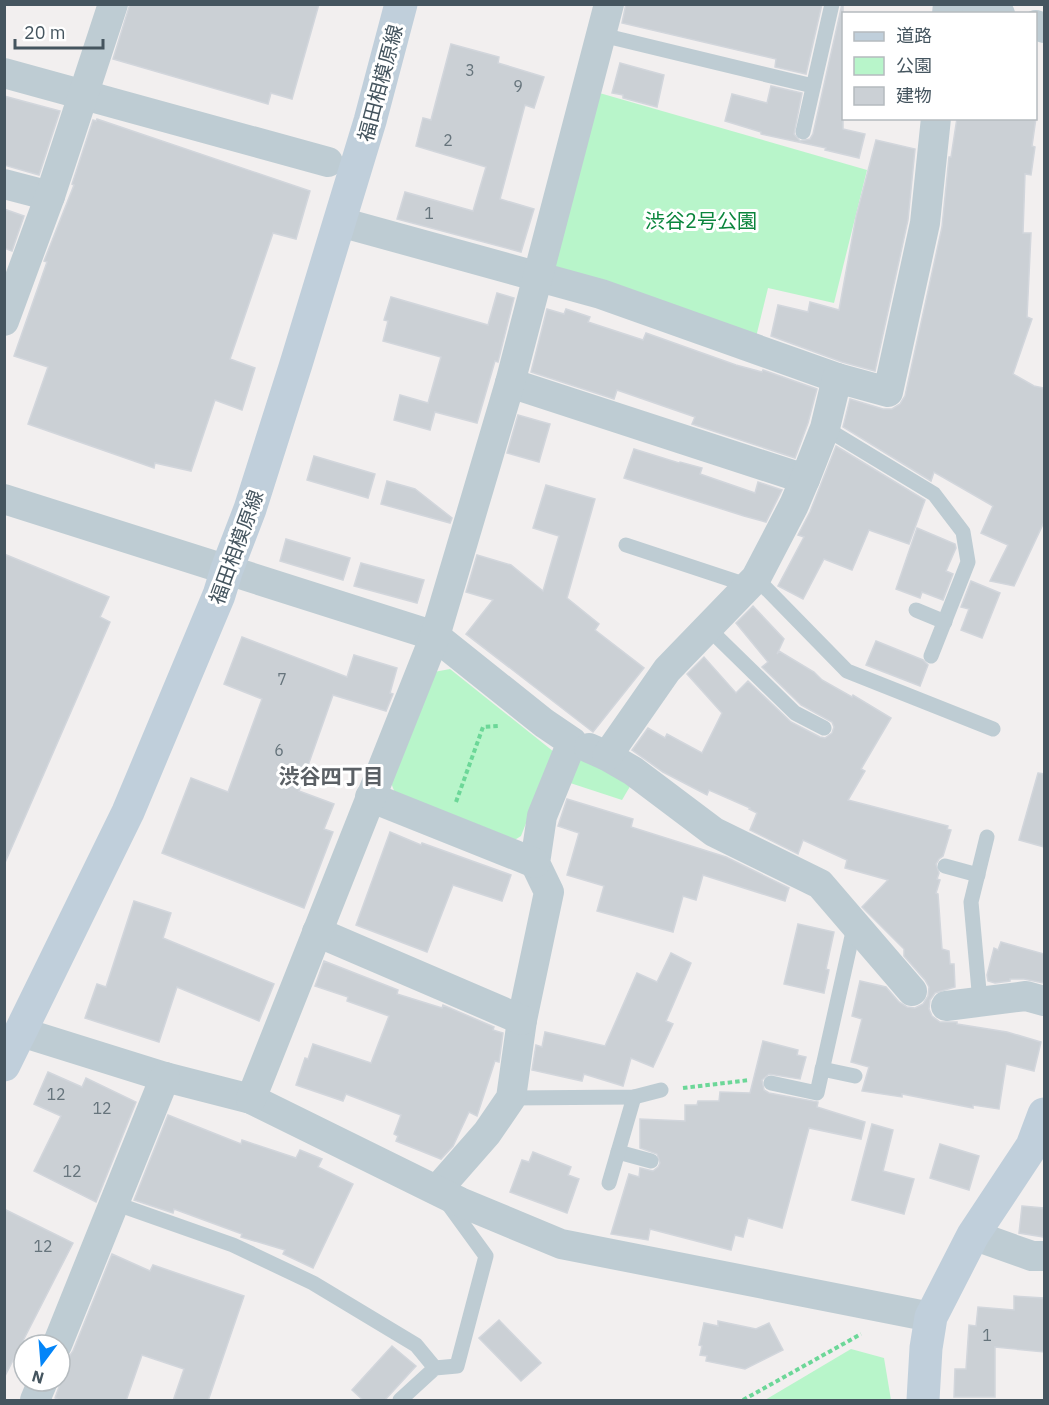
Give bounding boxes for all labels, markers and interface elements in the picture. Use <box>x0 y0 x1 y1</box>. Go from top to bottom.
scale bar <box>15 12 104 50</box>
legend <box>842 12 1037 120</box>
text: 20 m <box>24 21 66 44</box>
street label: 福田相模原線 <box>351 22 409 144</box>
text: 道路 <box>896 24 932 47</box>
text: 公園 <box>896 54 932 77</box>
house number: 3 <box>465 60 475 80</box>
house number: 9 <box>513 76 523 96</box>
text: 建物 <box>896 84 932 107</box>
house number: 2 <box>443 130 453 150</box>
house number: 1 <box>424 203 434 223</box>
park label: 渋谷2号公園 <box>645 207 757 234</box>
street label: 福田相模原線 <box>203 486 269 608</box>
house number: 7 <box>277 669 287 689</box>
house number: 6 <box>274 740 284 760</box>
district label: 渋谷四丁目 <box>279 762 384 790</box>
house number: 12 <box>46 1084 66 1104</box>
house number: 12 <box>92 1098 112 1118</box>
house number: 12 <box>62 1161 82 1181</box>
house number: 12 <box>33 1236 53 1256</box>
house number: 1 <box>982 1325 992 1345</box>
north arrow <box>12 1333 72 1393</box>
text: N <box>30 1366 46 1389</box>

